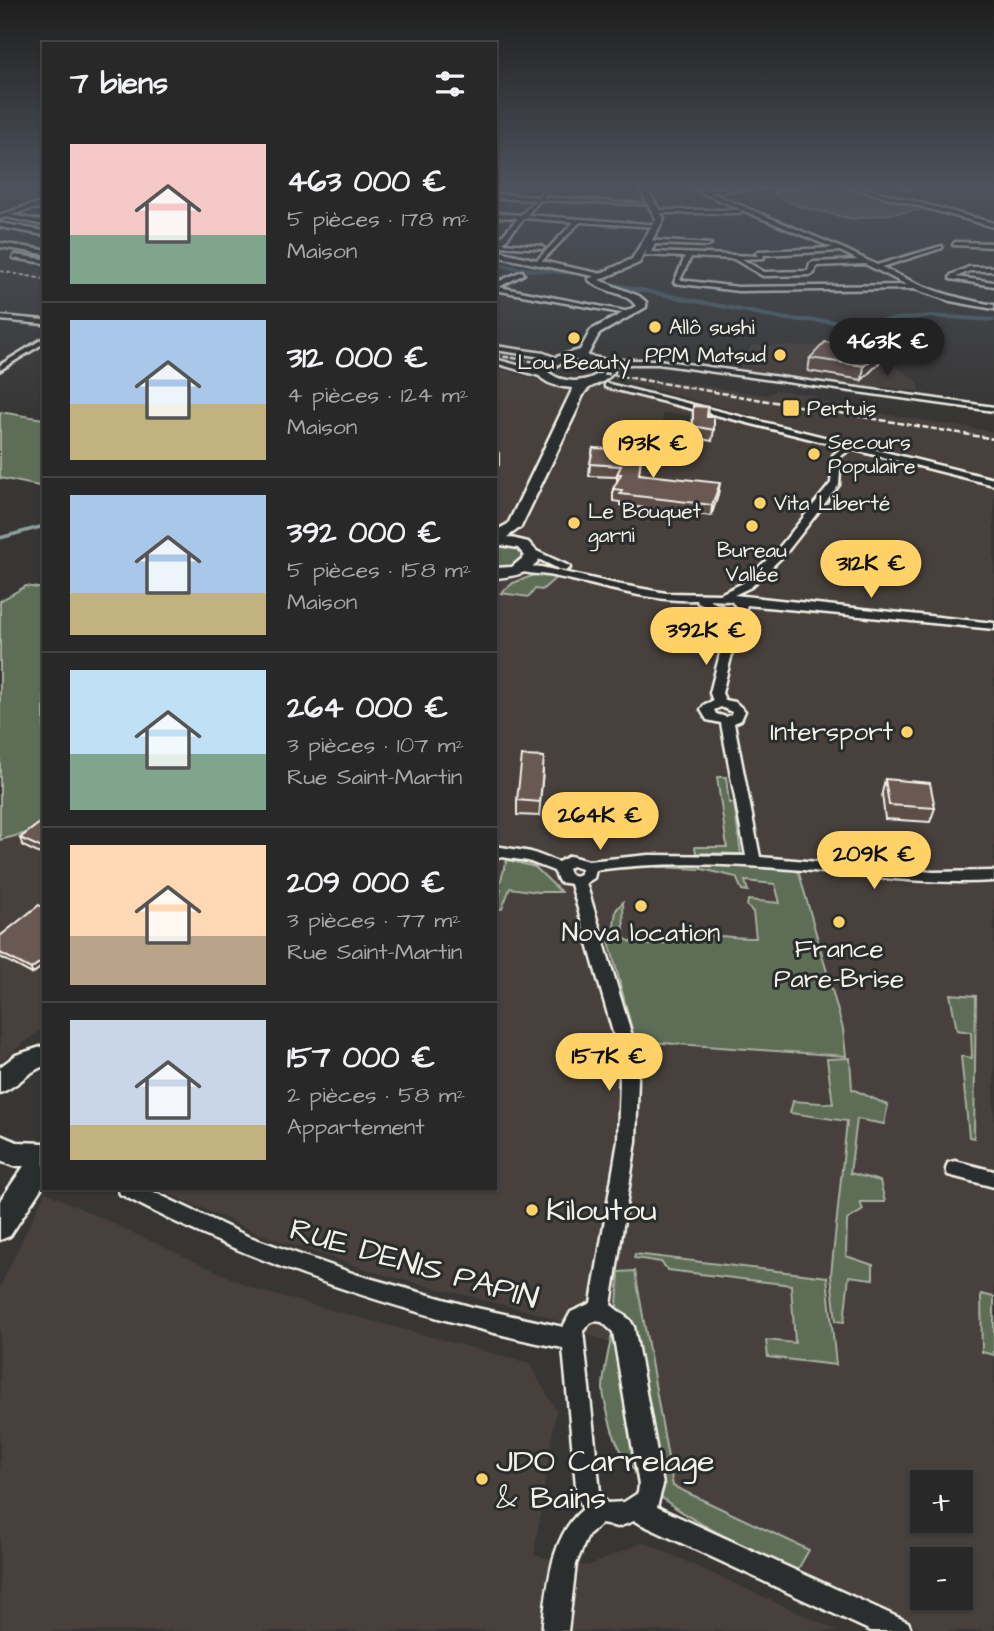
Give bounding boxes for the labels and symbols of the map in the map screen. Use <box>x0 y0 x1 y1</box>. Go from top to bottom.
place label: Allô sushi <box>669 313 755 342</box>
pin: 463K € <box>830 318 944 378</box>
marker: Allô sushi <box>647 319 663 335</box>
marker: Lou Beauty <box>566 330 582 346</box>
place label: PPM Matsud <box>645 341 766 370</box>
marker: PPM Matsud <box>772 347 788 363</box>
place label: Lou Beauty <box>517 348 631 379</box>
place label: Pertuis <box>807 394 876 423</box>
marker: Pertuis <box>781 398 801 418</box>
pin: 193K € <box>596 420 710 480</box>
place label: Secours Populaire <box>828 428 916 482</box>
marker: Secours Populaire <box>806 446 822 462</box>
place label: Vita Liberté <box>774 489 890 518</box>
marker: Vita Liberté <box>752 495 768 511</box>
place label: Le Bouquet garni <box>588 497 702 552</box>
marker: Le Bouquet garni <box>566 515 582 531</box>
marker: Bureau Vallée <box>744 518 760 534</box>
place label: Bureau Vallée <box>717 536 787 589</box>
pin: 312K € <box>814 540 928 600</box>
pin: 392K € <box>649 608 763 667</box>
place label: Intersport <box>770 714 893 750</box>
marker: Intersport <box>899 724 915 740</box>
pin: 264K € <box>543 792 657 852</box>
pin: 209K € <box>817 832 931 891</box>
marker: Nova location <box>633 898 649 914</box>
marker: France Pare-Brise <box>831 914 847 930</box>
place label: Nova location <box>562 915 720 951</box>
place label: France Pare-Brise <box>774 931 904 997</box>
pin: 157K € <box>552 1034 666 1093</box>
place label: Kiloutou <box>546 1188 657 1233</box>
marker: Kiloutou <box>524 1202 540 1218</box>
street label: RUE DENIS PAPIN <box>284 1207 544 1321</box>
place label: JDO Carrelage & Bains <box>496 1439 715 1521</box>
marker: JDO Carrelage & Bains <box>474 1471 490 1487</box>

